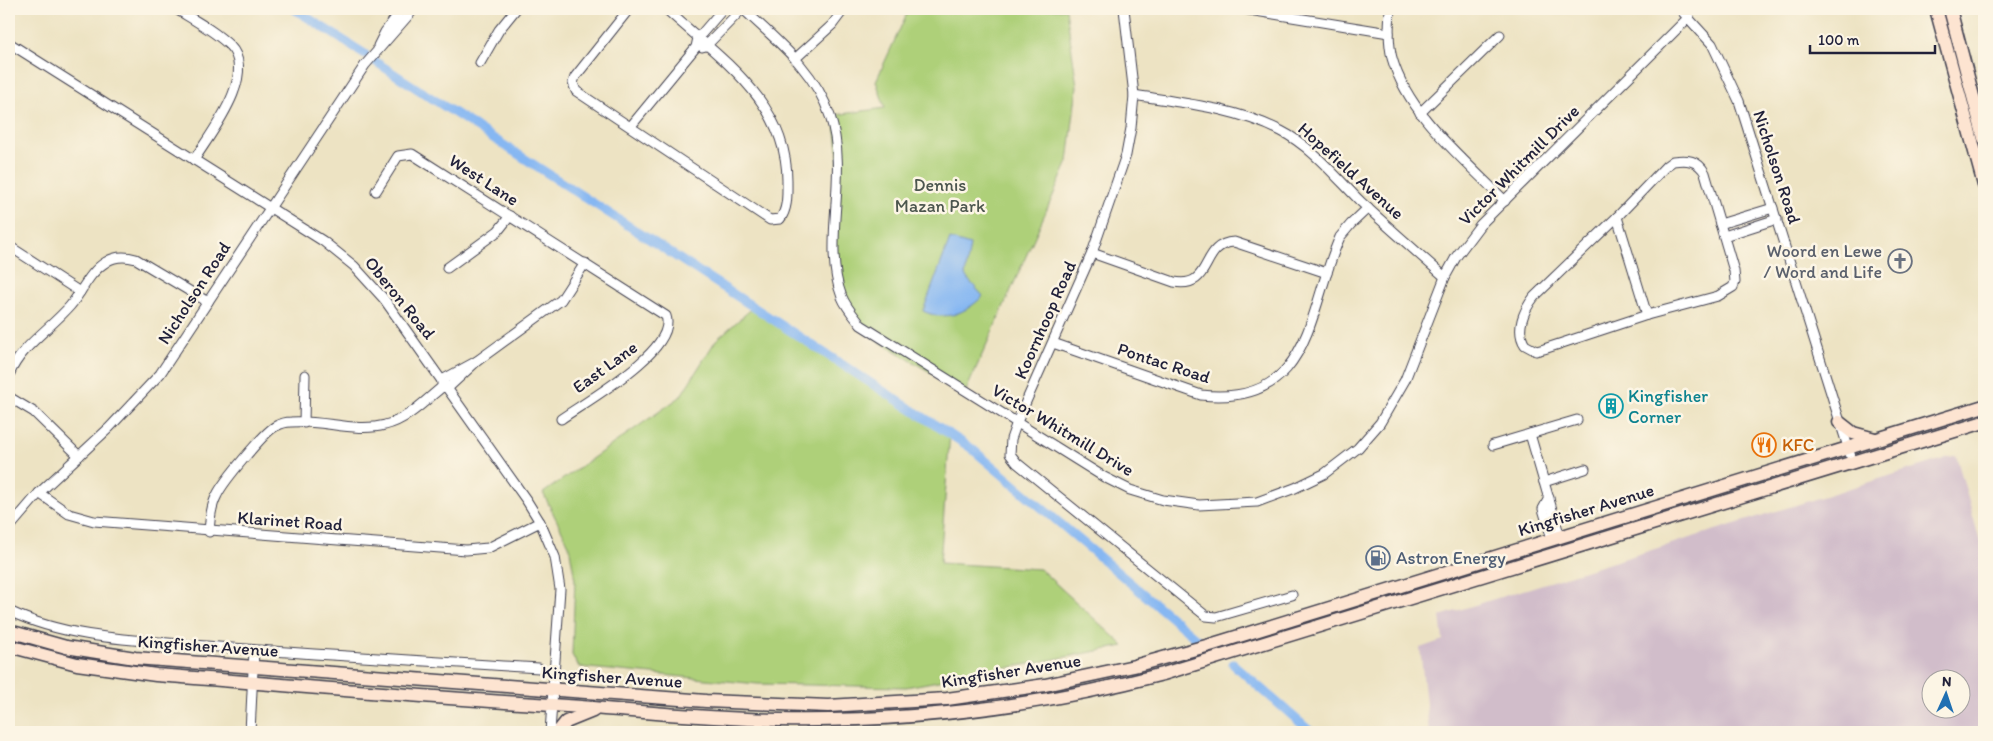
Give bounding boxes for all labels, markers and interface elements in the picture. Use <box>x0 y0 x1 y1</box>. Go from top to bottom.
scale bar <box>1810 22 1936 54</box>
text: 100 m <box>1818 31 1860 49</box>
street label: Victor Whitmill Drive <box>1454 100 1584 230</box>
street label: Nicholson Road <box>1748 107 1806 227</box>
street label: Hopefield Avenue <box>1293 118 1409 224</box>
street label: West Lane <box>445 149 523 211</box>
park label: Dennis Mazan Park <box>895 174 986 217</box>
street label: Nicholson Road <box>153 237 235 348</box>
place label: Woord en Lewe / Word and Life <box>1763 240 1882 283</box>
church icon: Woord en Lewe / Word and Life <box>1887 248 1913 274</box>
street label: Oberon Road <box>360 252 440 344</box>
street label: Koornhoop Road <box>1009 257 1081 382</box>
street label: East Lane <box>568 336 642 398</box>
street label: Pontac Road <box>1115 338 1213 388</box>
street label: Victor Whitmill Drive <box>988 379 1138 481</box>
place label: Kingfisher Corner <box>1628 385 1708 428</box>
building icon: Kingfisher Corner <box>1598 393 1624 419</box>
restaurant icon: KFC <box>1751 432 1777 458</box>
place label: KFC <box>1782 434 1814 456</box>
street label: Kingfisher Avenue <box>1515 479 1657 541</box>
street label: Klarinet Road <box>237 506 344 536</box>
fuel station icon: Astron Energy <box>1365 545 1391 571</box>
place label: Astron Energy <box>1396 547 1506 569</box>
street label: Kingfisher Avenue <box>137 630 279 662</box>
street label: Kingfisher Avenue <box>940 649 1082 693</box>
street label: Kingfisher Avenue <box>541 661 683 693</box>
north arrow <box>1920 668 1970 718</box>
text: N <box>1941 673 1952 690</box>

